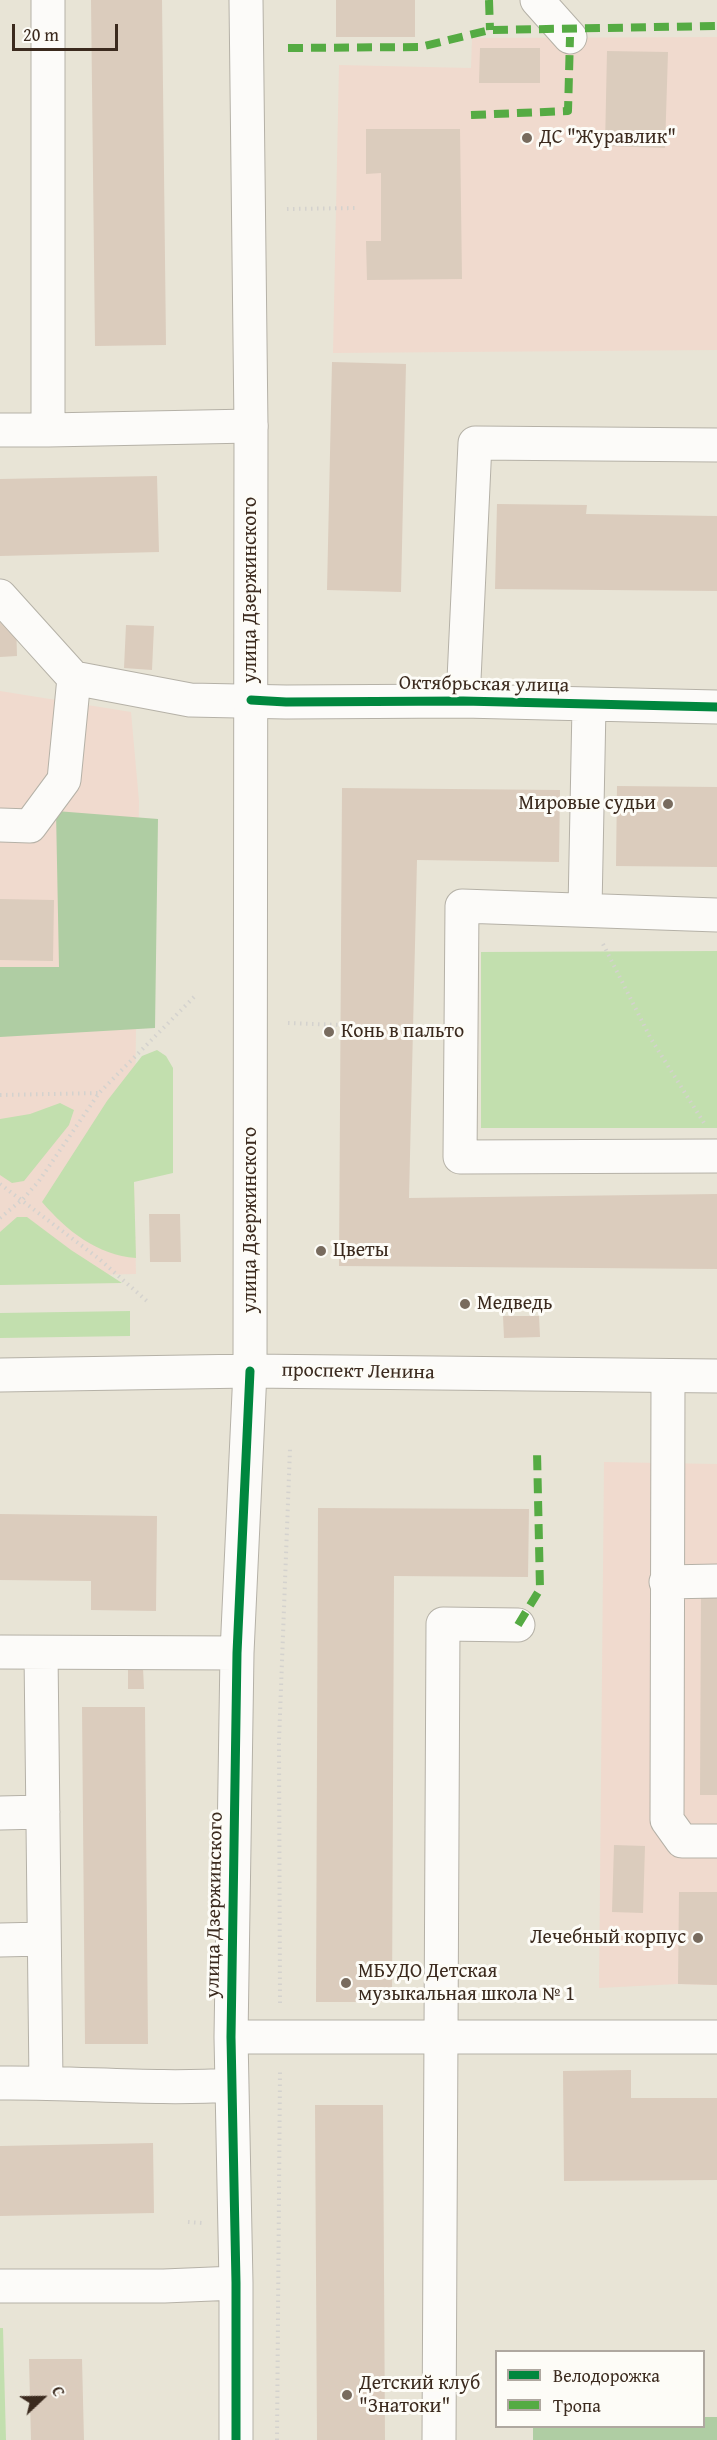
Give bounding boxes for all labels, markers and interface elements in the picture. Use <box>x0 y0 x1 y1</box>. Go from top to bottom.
scale bar <box>15 12 122 50</box>
text: 20 m <box>23 21 59 48</box>
place label: ДС "Журавлик" <box>539 126 676 150</box>
marker: ДС "Журавлик" <box>520 131 534 145</box>
street label: улица Дзержинского <box>239 497 263 683</box>
street label: Октябрьская улица <box>399 672 569 698</box>
place label: Мировые судьи <box>519 792 656 816</box>
marker: Мировые судьи <box>661 797 675 811</box>
place label: Конь в пальто <box>341 1020 464 1044</box>
marker: Конь в пальто <box>322 1025 336 1039</box>
street label: улица Дзержинского <box>239 1127 263 1313</box>
place label: Цветы <box>333 1239 389 1263</box>
marker: Цветы <box>314 1244 328 1258</box>
place label: Медведь <box>477 1292 552 1316</box>
marker: Медведь <box>458 1297 472 1311</box>
street label: проспект Ленина <box>281 1359 435 1385</box>
street label: улица Дзержинского <box>201 1812 229 1998</box>
place label: Лечебный корпус <box>530 1926 686 1950</box>
marker: Лечебный корпус <box>691 1931 705 1945</box>
place label: МБУДО Детская музыкальная школа № 1 <box>358 1960 575 2007</box>
marker: МБУДО Детская музыкальная школа № 1 <box>339 1976 353 1990</box>
legend <box>495 2350 705 2428</box>
text: Велодорожка <box>553 2362 660 2389</box>
north arrow <box>12 2368 72 2428</box>
place label: Детский клуб "Знатоки" <box>359 2372 480 2419</box>
text: С <box>46 2383 72 2400</box>
marker: Детский клуб "Знатоки" <box>340 2388 354 2402</box>
text: Тропа <box>553 2392 601 2419</box>

